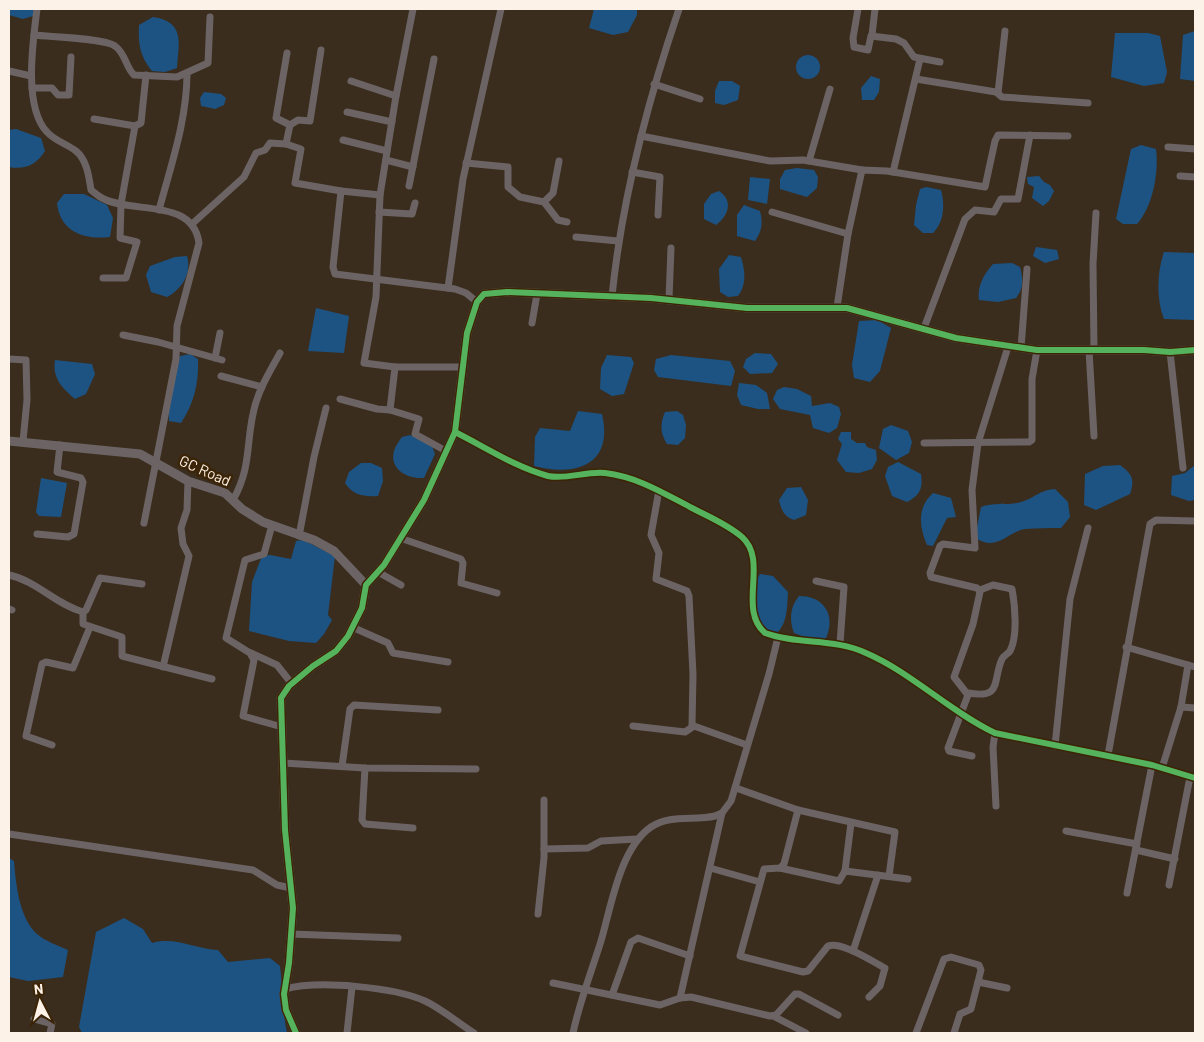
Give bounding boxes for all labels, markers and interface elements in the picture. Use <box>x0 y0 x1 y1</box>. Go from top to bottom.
street label: GC Road <box>177 451 234 489</box>
north arrow <box>15 977 65 1027</box>
text: N <box>33 980 44 998</box>

